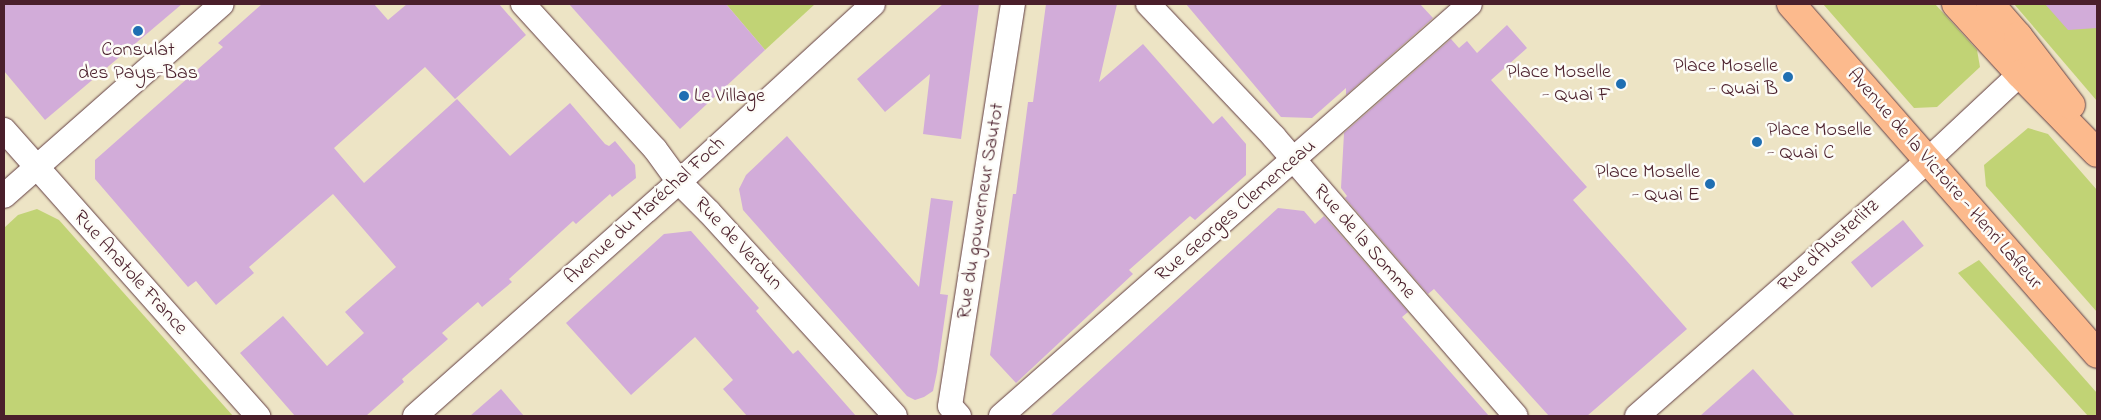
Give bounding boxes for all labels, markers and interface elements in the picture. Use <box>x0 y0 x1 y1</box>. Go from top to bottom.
marker: Consulat des Pays-Bas <box>132 25 144 37</box>
place label: Consulat des Pays-Bas <box>78 39 198 86</box>
place label: Place Moselle - Quai B <box>1673 54 1778 101</box>
place label: Place Moselle - Quai F <box>1506 60 1611 107</box>
street label: Avenue de la Victoire - Henri Lafleur <box>1841 63 2047 295</box>
marker: Place Moselle - Quai B <box>1782 71 1794 83</box>
marker: Place Moselle - Quai F <box>1615 78 1627 90</box>
place label: Le Village <box>694 84 765 108</box>
marker: Le Village <box>678 90 690 102</box>
street label: Rue du gouverneur Sautot <box>952 101 1010 321</box>
place label: Place Moselle - Quai C <box>1767 118 1872 165</box>
street label: Avenue du Maréchal Foch <box>560 132 730 290</box>
street label: Rue Georges Clemenceau <box>1151 135 1321 287</box>
marker: Place Moselle - Quai C <box>1751 136 1763 148</box>
place label: Place Moselle - Quai E <box>1595 160 1700 207</box>
marker: Place Moselle - Quai E <box>1704 178 1716 190</box>
street label: Rue de la Somme <box>1308 180 1420 304</box>
street label: Rue de Verdun <box>689 192 787 296</box>
street label: Rue d'Austerlitz <box>1774 194 1884 298</box>
street label: Rue Anatole France <box>68 206 192 340</box>

